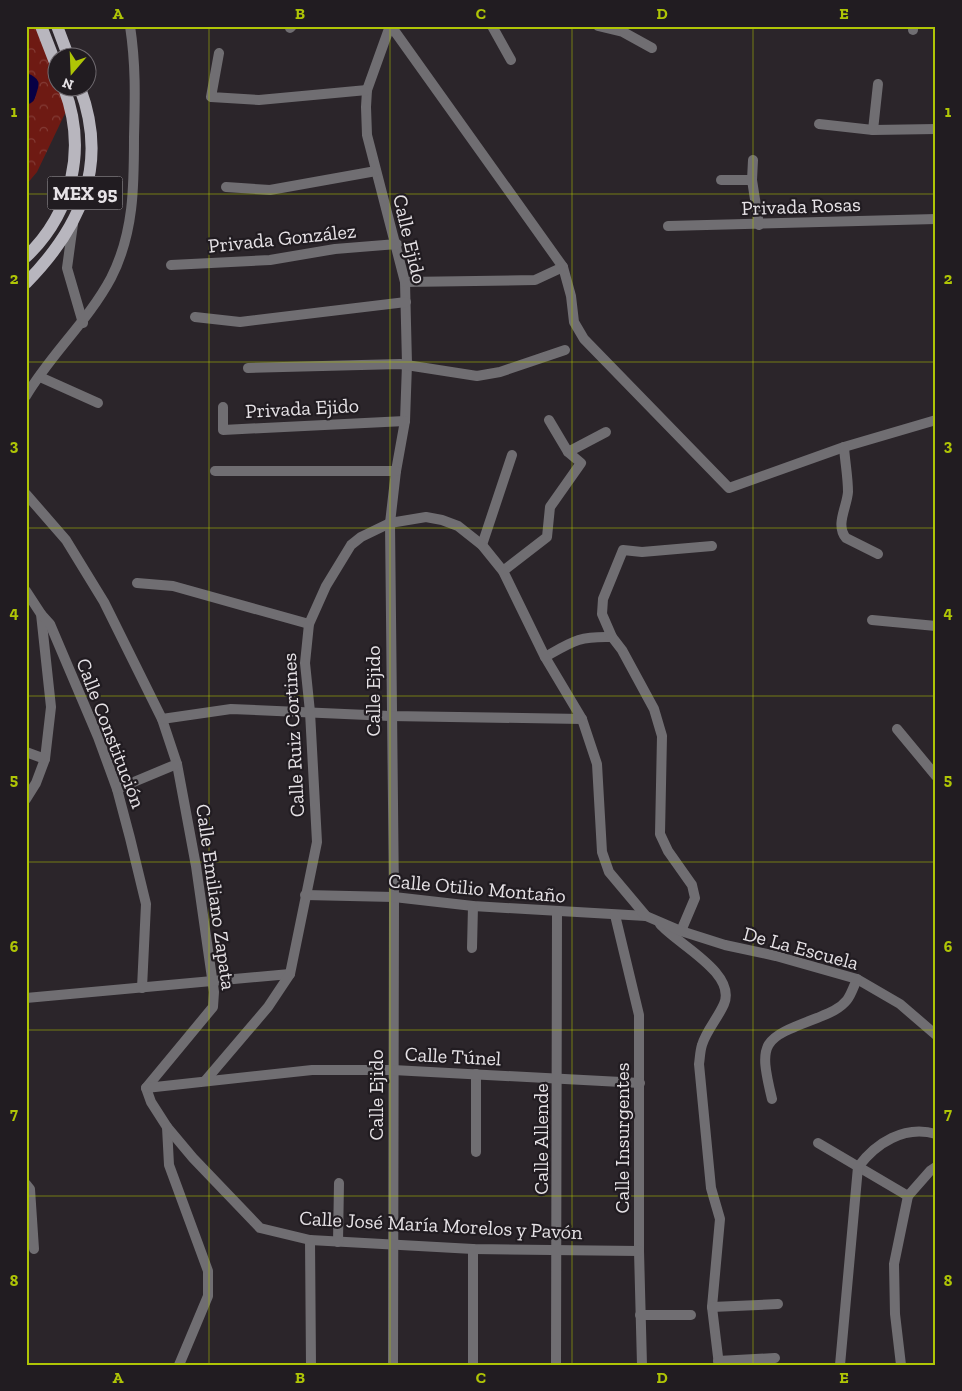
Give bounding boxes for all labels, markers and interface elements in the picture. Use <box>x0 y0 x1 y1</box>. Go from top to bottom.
text: A <box>113 4 124 23</box>
text: B <box>295 4 305 23</box>
text: C <box>476 4 486 23</box>
text: D <box>656 4 668 23</box>
text: E <box>839 4 849 23</box>
north arrow <box>48 48 98 98</box>
text: N <box>60 74 76 94</box>
text: 1 <box>11 102 18 121</box>
text: 1 <box>945 102 952 121</box>
road number: MEX 95 <box>48 177 122 210</box>
street label: Calle Ejido <box>388 192 432 286</box>
street label: Privada Rosas <box>741 192 861 220</box>
street label: Privada González <box>207 218 357 258</box>
text: 2 <box>10 269 19 288</box>
text: 2 <box>944 269 953 288</box>
street label: Privada Ejido <box>245 393 359 423</box>
text: 3 <box>10 436 19 455</box>
text: 3 <box>944 436 953 455</box>
text: 4 <box>9 603 19 622</box>
text: 4 <box>943 603 953 622</box>
street label: Calle Ejido <box>361 646 385 736</box>
street label: Calle Ruiz Cortines <box>277 652 309 818</box>
street label: Calle Constitución <box>71 655 151 812</box>
text: 5 <box>10 770 18 789</box>
text: 5 <box>944 770 952 789</box>
street label: Calle Emiliano Zapata <box>191 802 241 992</box>
street label: Calle Otilio Montaño <box>387 868 567 908</box>
street label: De La Escuela <box>741 921 862 975</box>
text: 6 <box>10 937 19 956</box>
text: 6 <box>944 937 953 956</box>
street label: Calle Túnel <box>404 1041 502 1071</box>
street label: Calle Ejido <box>364 1050 388 1140</box>
street label: Calle Insurgentes <box>610 1063 634 1213</box>
street label: Calle Allende <box>529 1083 553 1195</box>
text: 7 <box>10 1104 18 1123</box>
text: 7 <box>944 1104 952 1123</box>
street label: Calle José María Morelos y Pavón <box>299 1206 584 1244</box>
text: 8 <box>10 1271 19 1290</box>
text: 8 <box>944 1271 953 1290</box>
text: A <box>113 1368 124 1387</box>
text: B <box>295 1368 305 1387</box>
text: C <box>476 1368 486 1387</box>
text: D <box>656 1368 668 1387</box>
text: E <box>839 1368 849 1387</box>

